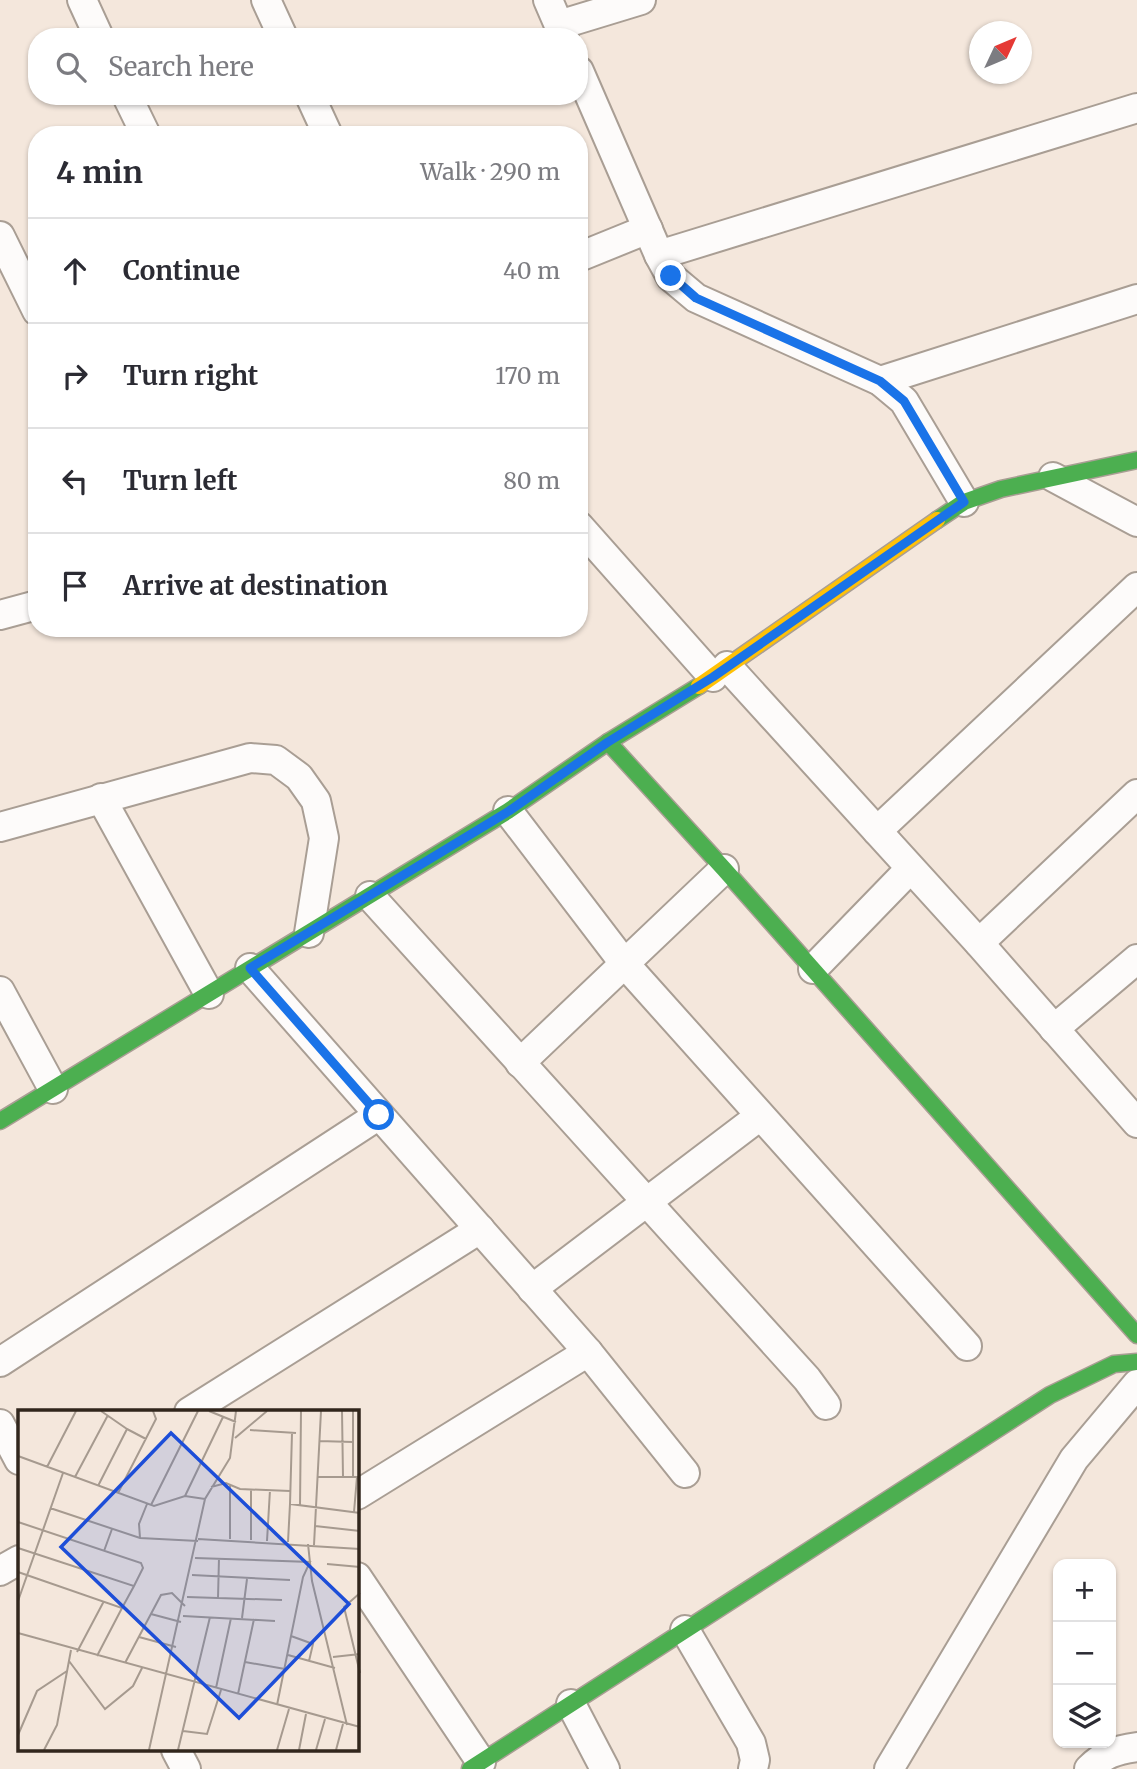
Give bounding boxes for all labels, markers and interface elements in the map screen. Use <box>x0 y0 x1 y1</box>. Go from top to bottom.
north arrow <box>969 21 1032 84</box>
search box <box>28 28 588 105</box>
icon: search <box>52 48 90 86</box>
text: Search here <box>108 50 254 83</box>
text: 4 min <box>56 153 143 191</box>
text: Walk · 290 m <box>420 157 560 186</box>
icon: ahead <box>56 252 94 290</box>
text: Continue <box>123 254 240 287</box>
text: 40 m <box>503 256 560 285</box>
route end <box>655 260 686 291</box>
icon: right <box>56 357 94 395</box>
text: Turn right <box>123 359 258 392</box>
text: 170 m <box>495 361 560 390</box>
icon: left <box>56 462 94 500</box>
text: Turn left <box>123 464 237 497</box>
text: 80 m <box>503 466 560 495</box>
icon: arrive <box>56 567 94 605</box>
text: Arrive at destination <box>123 569 388 602</box>
route start <box>363 1099 394 1130</box>
inset map <box>18 1410 359 1752</box>
map controls <box>1053 1559 1116 1748</box>
button: + <box>1053 1559 1116 1622</box>
button: − <box>1053 1622 1116 1685</box>
button: layers <box>1053 1685 1116 1748</box>

